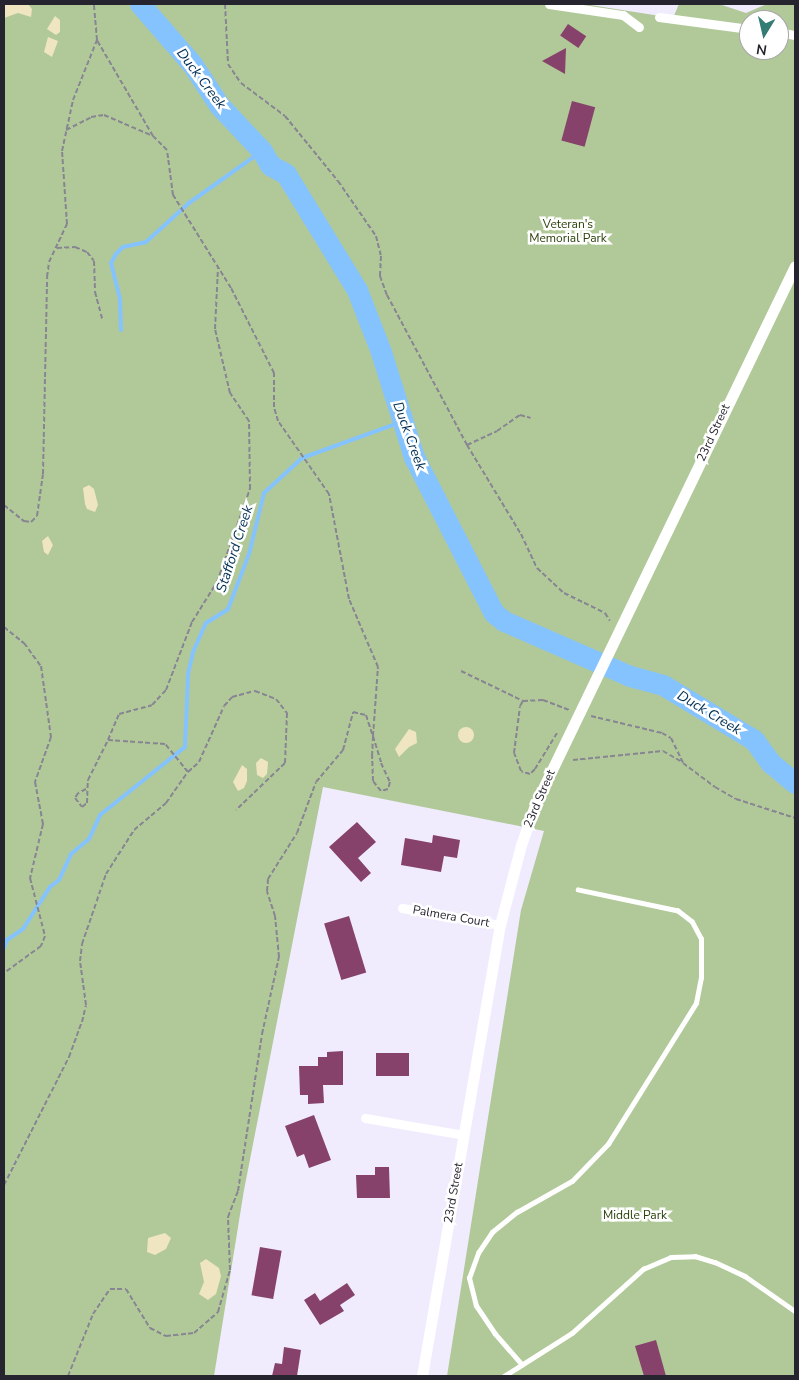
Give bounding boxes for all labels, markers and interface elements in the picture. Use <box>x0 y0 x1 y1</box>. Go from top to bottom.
north arrow <box>739 10 789 60</box>
text: N <box>755 39 768 60</box>
water label: Duck Creek <box>173 45 229 113</box>
park label: Veteran's Memorial Park <box>529 218 607 246</box>
water label: Duck Creek <box>389 400 429 472</box>
street label: 23rd Street <box>694 402 734 464</box>
water label: Stafford Creek <box>213 503 257 595</box>
water label: Duck Creek <box>674 687 744 739</box>
street label: 23rd Street <box>521 768 559 830</box>
street label: Palmera Court <box>412 903 490 931</box>
street label: 23rd Street <box>442 1161 466 1225</box>
park label: Middle Park <box>603 1209 667 1223</box>

